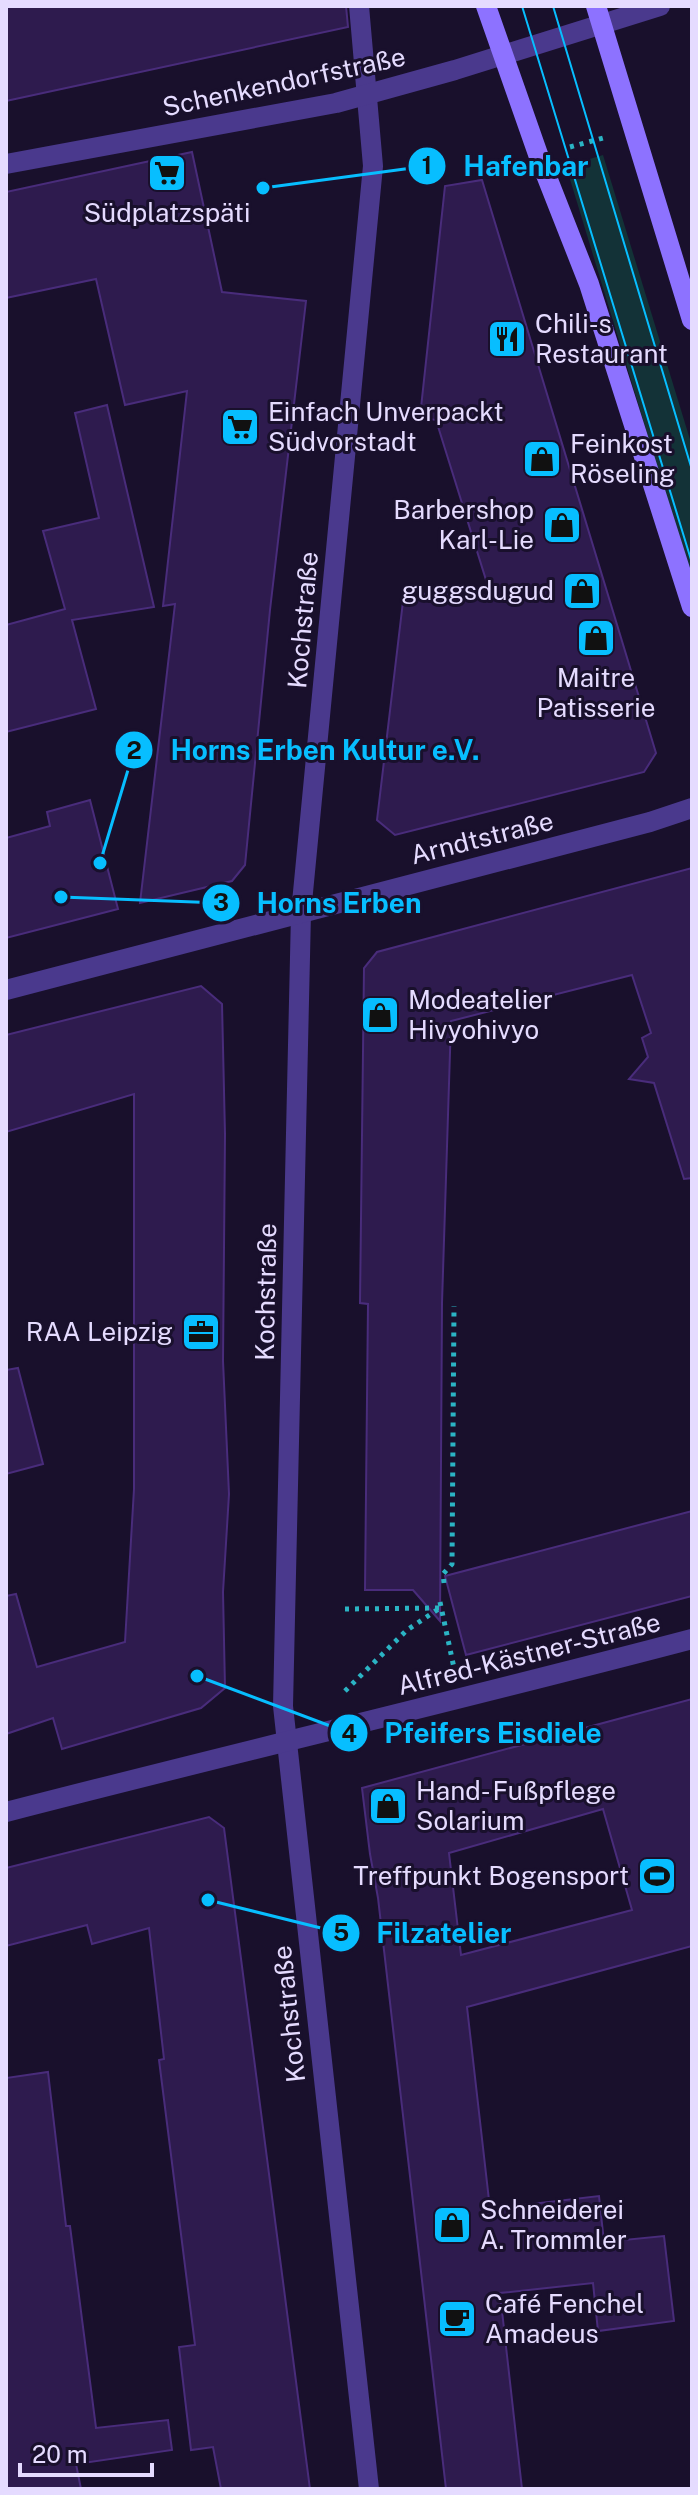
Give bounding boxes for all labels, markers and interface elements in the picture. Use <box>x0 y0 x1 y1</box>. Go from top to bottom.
street label: Schenkendorfstraße <box>160 41 408 122</box>
callout: Hafenbar <box>407 140 605 192</box>
text: Hafenbar <box>463 149 589 182</box>
text: 1 <box>422 151 432 179</box>
supermarket icon: Südplatzspäti <box>146 152 188 194</box>
place label: Südplatzspäti <box>84 197 250 228</box>
place label: Chili-s Restaurant <box>535 308 668 369</box>
restaurant icon: Chili-s Restaurant <box>486 318 528 360</box>
place label: Einfach Unverpackt Südvorstadt <box>268 396 504 457</box>
supermarket icon: Einfach Unverpackt Südvorstadt <box>219 406 261 448</box>
place label: Feinkost Röseling <box>570 428 675 489</box>
shop icon: Feinkost Röseling <box>521 438 563 480</box>
place label: Barbershop Karl-Lie <box>393 494 534 555</box>
shop icon: Barbershop Karl-Lie <box>541 504 583 546</box>
street label: Kochstraße <box>281 550 324 690</box>
shop icon: guggsdugud <box>561 570 603 612</box>
place label: guggsdugud <box>401 575 554 606</box>
shop icon: Maitre Patisserie <box>575 617 617 659</box>
place label: Maitre Patisserie <box>537 662 656 723</box>
callout: Horns Erben Kultur e.V. <box>114 724 496 776</box>
text: Horns Erben Kultur e.V. <box>170 733 480 766</box>
text: 2 <box>126 736 142 764</box>
street label: Arndtstraße <box>407 805 557 870</box>
callout: Horns Erben <box>201 877 438 929</box>
text: Horns Erben <box>256 886 422 919</box>
text: 3 <box>213 888 229 916</box>
place label: Modeatelier Hivyohivyo <box>408 984 553 1045</box>
shop icon: Modeatelier Hivyohivyo <box>359 994 401 1036</box>
street label: Kochstraße <box>249 1223 282 1361</box>
office icon: RAA Leipzig <box>180 1311 222 1353</box>
place label: RAA Leipzig <box>26 1316 173 1347</box>
street label: Alfred-Kästner-Straße <box>394 1606 664 1701</box>
callout: Pfeifers Eisdiele <box>329 1707 618 1759</box>
text: Pfeifers Eisdiele <box>384 1716 602 1749</box>
text: 4 <box>341 1719 357 1747</box>
place label: Hand- Fußpflege Solarium <box>416 1775 616 1836</box>
shop icon: Hand- Fußpflege Solarium <box>367 1785 409 1827</box>
sports icon: Treffpunkt Bogensport <box>636 1855 678 1897</box>
place label: Treffpunkt Bogensport <box>353 1860 629 1891</box>
callout: Filzatelier <box>321 1907 528 1959</box>
text: Filzatelier <box>376 1916 512 1949</box>
text: 5 <box>333 1918 349 1946</box>
street label: Kochstraße <box>266 1944 311 2084</box>
place label: Schneiderei A. Trommler <box>480 2194 627 2255</box>
shop icon: Schneiderei A. Trommler <box>431 2204 473 2246</box>
place label: Café Fenchel Amadeus <box>485 2288 644 2349</box>
cafe icon: Café Fenchel Amadeus <box>436 2298 478 2340</box>
scale bar <box>20 2427 152 2477</box>
text: 20 m <box>32 2440 88 2468</box>

